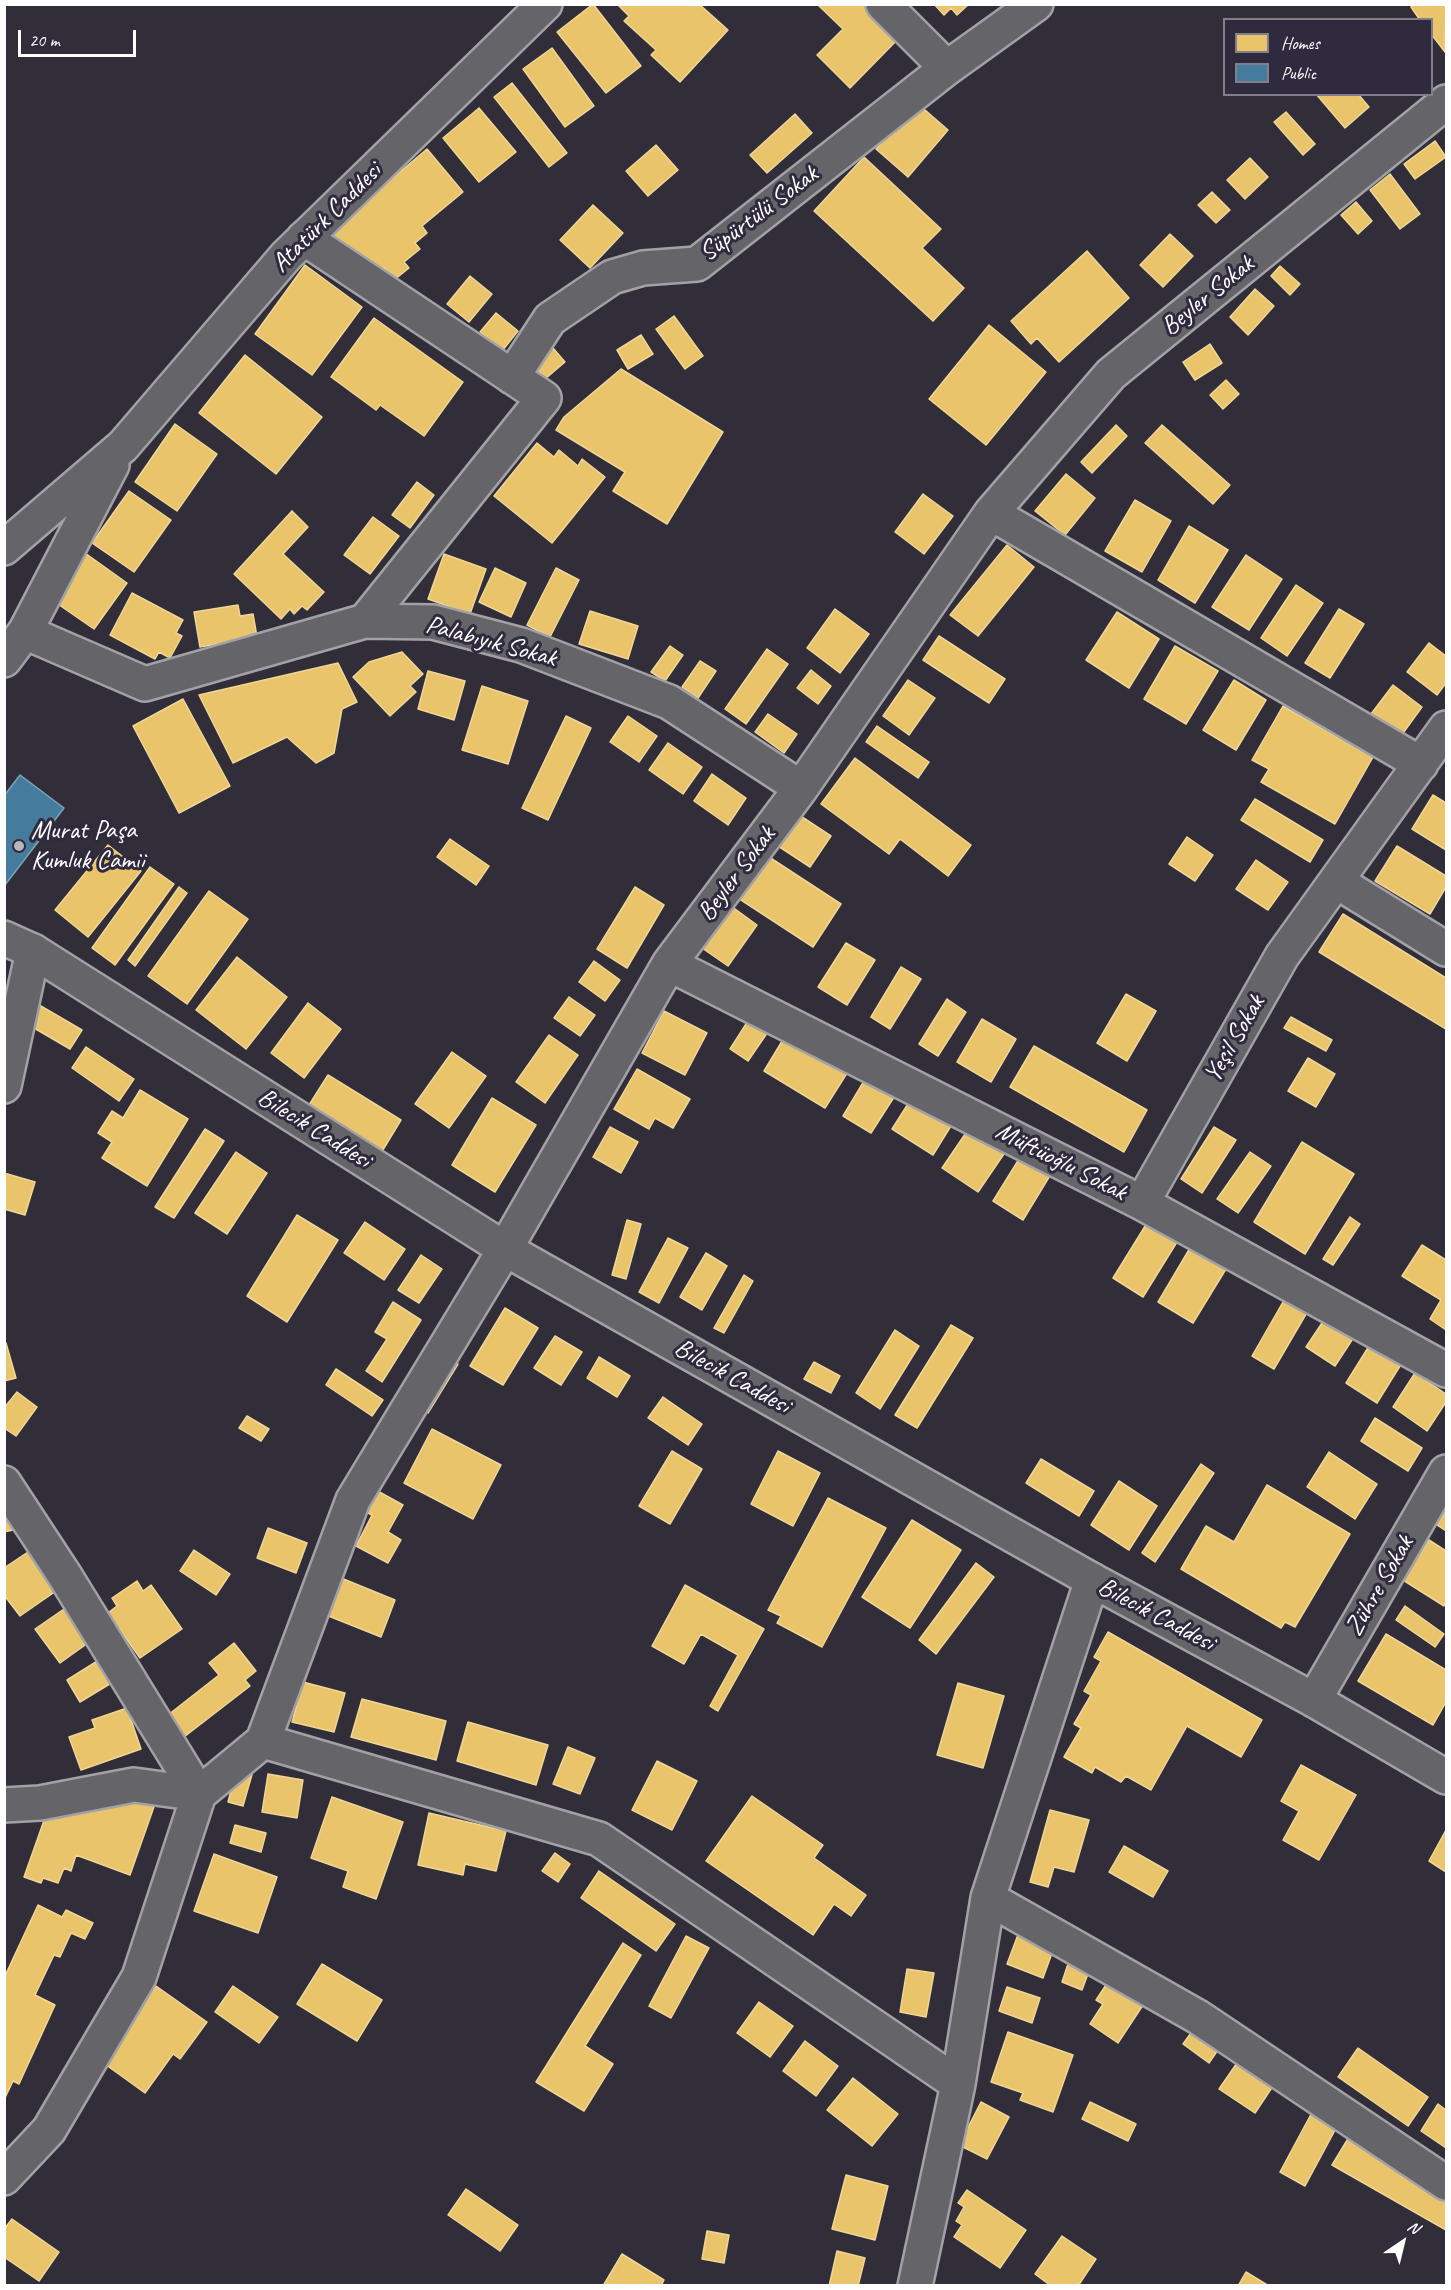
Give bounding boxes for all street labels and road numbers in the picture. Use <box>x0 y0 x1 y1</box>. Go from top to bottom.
street label: Atatürk Caddesi <box>266 157 388 279</box>
street label: Süpürtülü Sokak <box>693 159 825 269</box>
street label: Beyler Sokak <box>1155 249 1261 343</box>
street label: Palabıyık Sokak <box>422 610 560 674</box>
street label: Beyler Sokak <box>691 821 783 927</box>
street label: Yeşil Sokak <box>1198 990 1272 1088</box>
street label: Bilecik Caddesi <box>252 1082 376 1176</box>
street label: Müftüoğlu Sokak <box>990 1116 1132 1208</box>
street label: Bilecik Caddesi <box>669 1332 795 1422</box>
street label: Zühre Sokak <box>1339 1530 1421 1642</box>
street label: Bilecik Caddesi <box>1092 1571 1220 1659</box>

